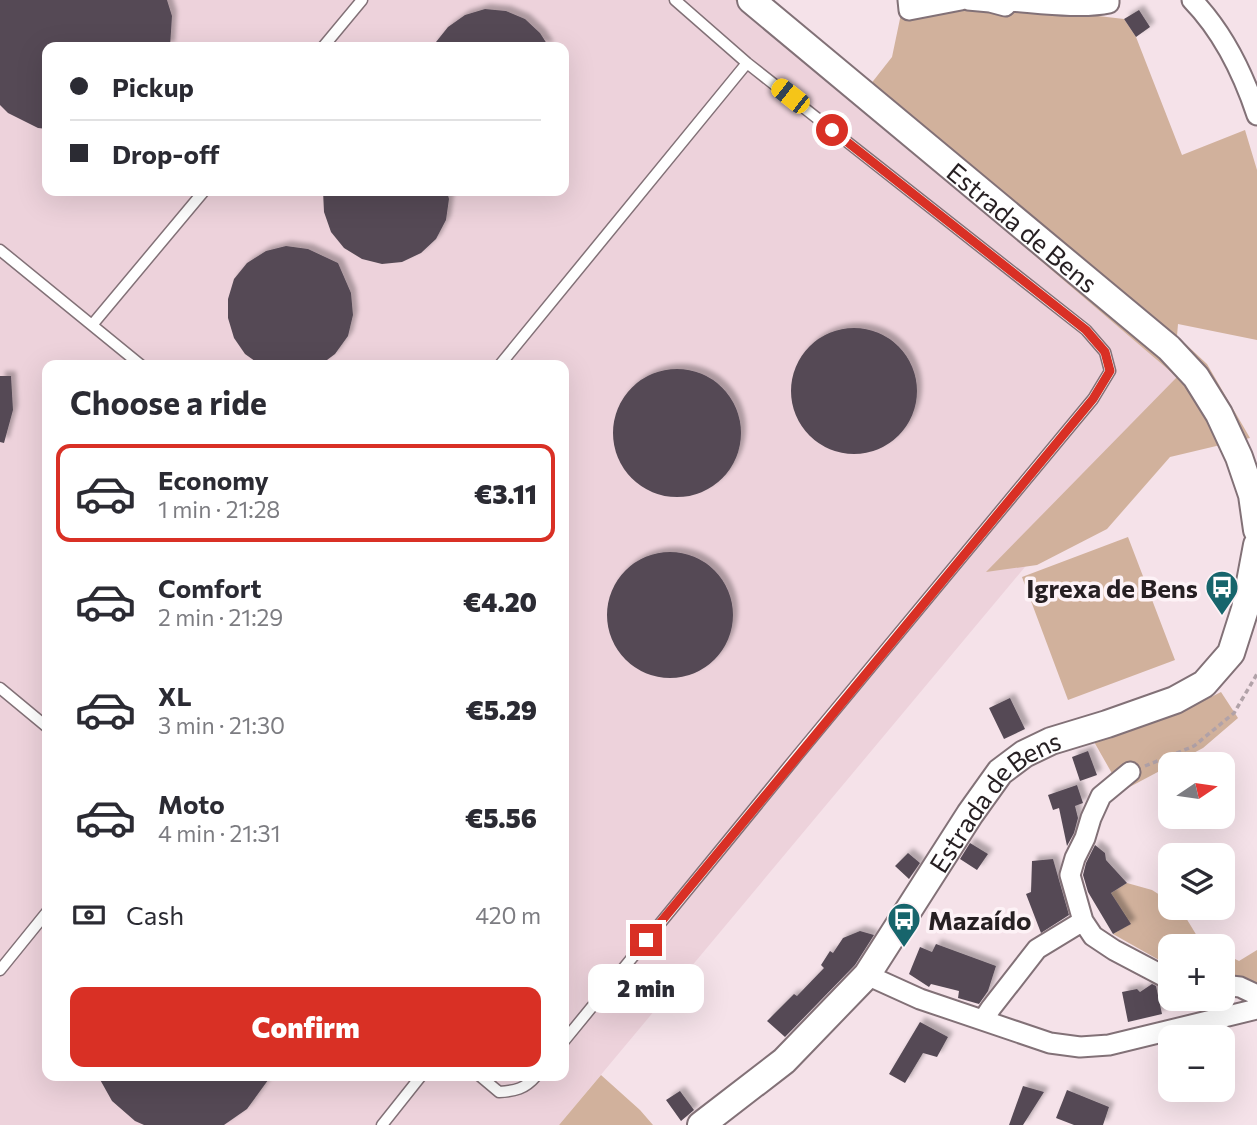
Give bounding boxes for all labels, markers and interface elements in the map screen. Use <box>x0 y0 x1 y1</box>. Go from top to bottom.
text: Pickup <box>112 71 194 102</box>
car <box>767 75 814 117</box>
route start <box>816 114 848 146</box>
text: Drop-off <box>112 138 219 169</box>
street label: Estrada de Bens <box>942 155 1105 298</box>
text: Choose a ride <box>70 382 267 422</box>
icon: car <box>74 462 137 525</box>
text: Economy <box>158 464 269 495</box>
text: €3.11 <box>474 478 537 509</box>
text: 1 min · 21:28 <box>158 495 280 523</box>
bus stop icon: Igrexa de Bens <box>1203 568 1241 617</box>
icon: car <box>74 570 137 633</box>
text: Comfort <box>158 572 261 603</box>
place label: Igrexa de Bens <box>1026 572 1198 603</box>
text: €4.20 <box>463 586 537 617</box>
text: 2 min · 21:29 <box>158 603 283 631</box>
icon: car <box>74 678 137 741</box>
text: XL <box>158 680 192 711</box>
text: €5.29 <box>465 694 537 725</box>
text: 3 min · 21:30 <box>158 711 285 739</box>
street label: Estrada de Bens <box>922 724 1064 878</box>
north arrow <box>1158 752 1236 830</box>
map controls <box>1158 752 1235 1102</box>
icon: car <box>74 786 137 849</box>
text: Moto <box>158 788 225 819</box>
text: €5.56 <box>465 802 537 833</box>
text: 4 min · 21:31 <box>158 819 281 847</box>
button: layers <box>1158 843 1235 920</box>
icon: cash <box>70 896 108 934</box>
text: Cash <box>126 899 184 930</box>
bus stop icon: Mazaído <box>885 900 923 949</box>
text: 420 m <box>475 901 541 929</box>
place label: Mazaído <box>928 904 1032 935</box>
route end <box>630 924 662 956</box>
button: + <box>1158 934 1235 1011</box>
callout: 2 min <box>588 964 704 1014</box>
text: 2 min <box>617 974 675 1002</box>
button: Confirm <box>70 987 541 1067</box>
button: − <box>1158 1025 1235 1102</box>

